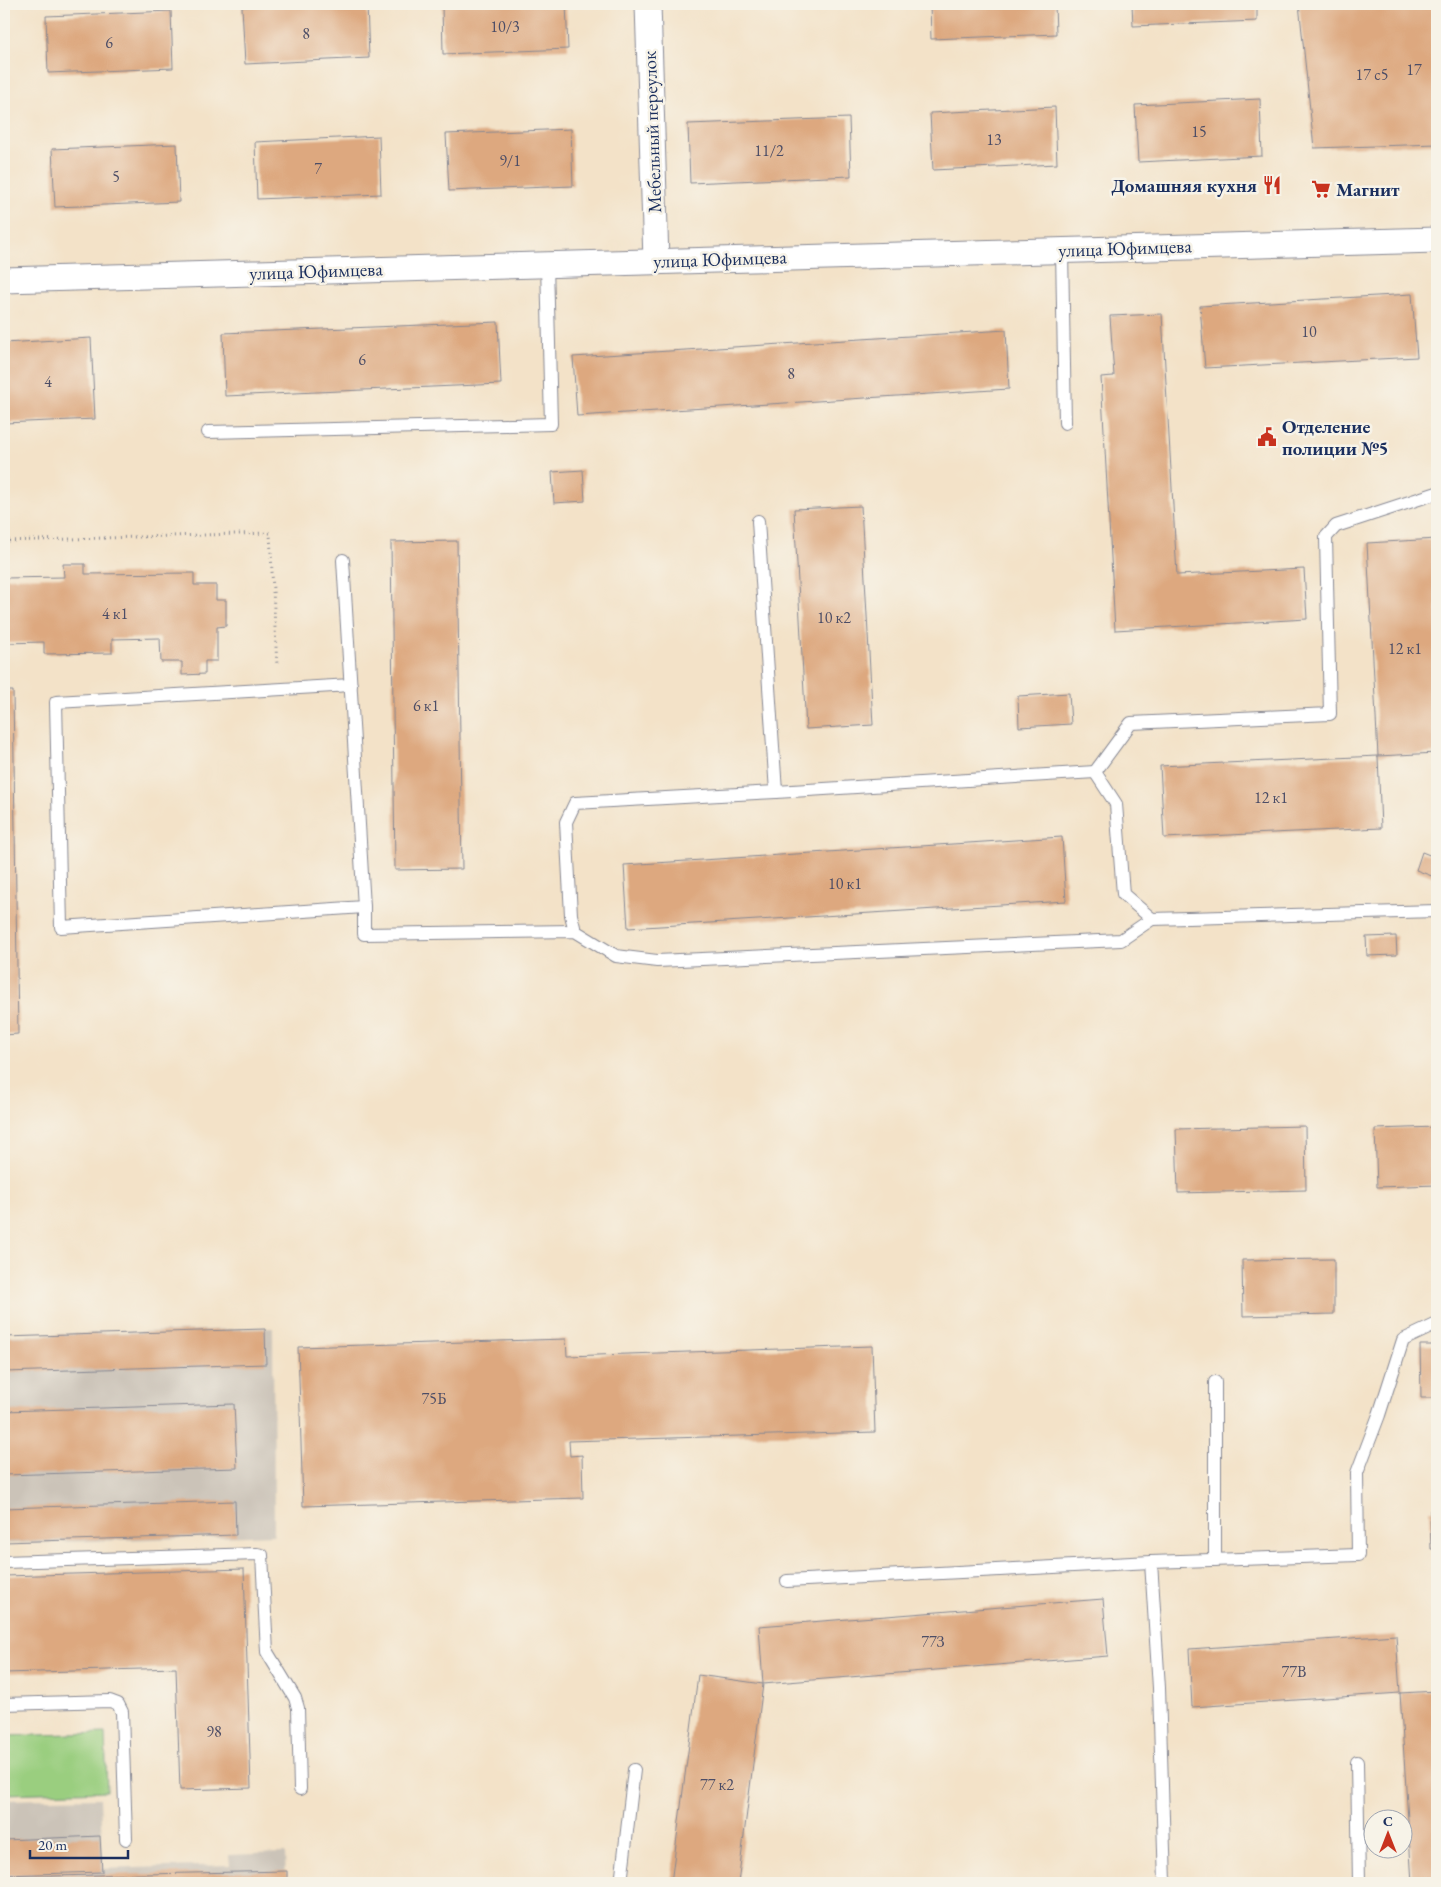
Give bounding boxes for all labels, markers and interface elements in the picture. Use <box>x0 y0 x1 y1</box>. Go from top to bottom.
house number: 10/3 <box>490 16 520 37</box>
house number: 8 <box>302 23 310 44</box>
house number: 6 <box>105 32 113 53</box>
street label: Мебельный переулок <box>637 51 667 213</box>
house number: 17 <box>1406 59 1422 80</box>
house number: 17 с5 <box>1356 64 1388 85</box>
house number: 15 <box>1191 121 1207 142</box>
house number: 13 <box>986 129 1002 150</box>
house number: 11/2 <box>754 140 784 161</box>
house number: 9/1 <box>499 150 521 171</box>
house number: 7 <box>314 158 322 179</box>
house number: 5 <box>112 166 120 187</box>
place label: Домашняя кухня <box>1111 173 1257 198</box>
restaurant icon: Домашняя кухня <box>1261 174 1283 196</box>
place label: Магнит <box>1336 177 1400 202</box>
supermarket icon: Магнит <box>1310 178 1332 200</box>
street label: улица Юфимцева <box>1058 233 1193 263</box>
street label: улица Юфимцева <box>653 244 788 274</box>
street label: улица Юфимцева <box>249 256 384 286</box>
house number: 10 <box>1301 321 1317 342</box>
house number: 6 <box>358 349 366 370</box>
house number: 8 <box>787 363 795 384</box>
house number: 4 <box>44 371 52 392</box>
place label: Отделение полиции №5 <box>1282 414 1389 461</box>
public building icon: Отделение полиции №5 <box>1256 426 1278 448</box>
house number: 4 к1 <box>102 603 128 624</box>
house number: 10 к2 <box>817 607 851 628</box>
house number: 12 к1 <box>1388 638 1422 659</box>
house number: 6 к1 <box>413 695 439 716</box>
house number: 12 к1 <box>1254 787 1288 808</box>
house number: 10 к1 <box>828 873 862 894</box>
house number: 75Б <box>422 1388 446 1409</box>
house number: 77З <box>921 1631 945 1652</box>
house number: 77В <box>1282 1661 1306 1682</box>
house number: 98 <box>206 1721 222 1742</box>
house number: 77 к2 <box>700 1774 734 1795</box>
north arrow <box>1364 1810 1414 1860</box>
text: С <box>1383 1812 1393 1830</box>
scale bar <box>30 1827 128 1859</box>
text: 20 m <box>38 1835 67 1854</box>

